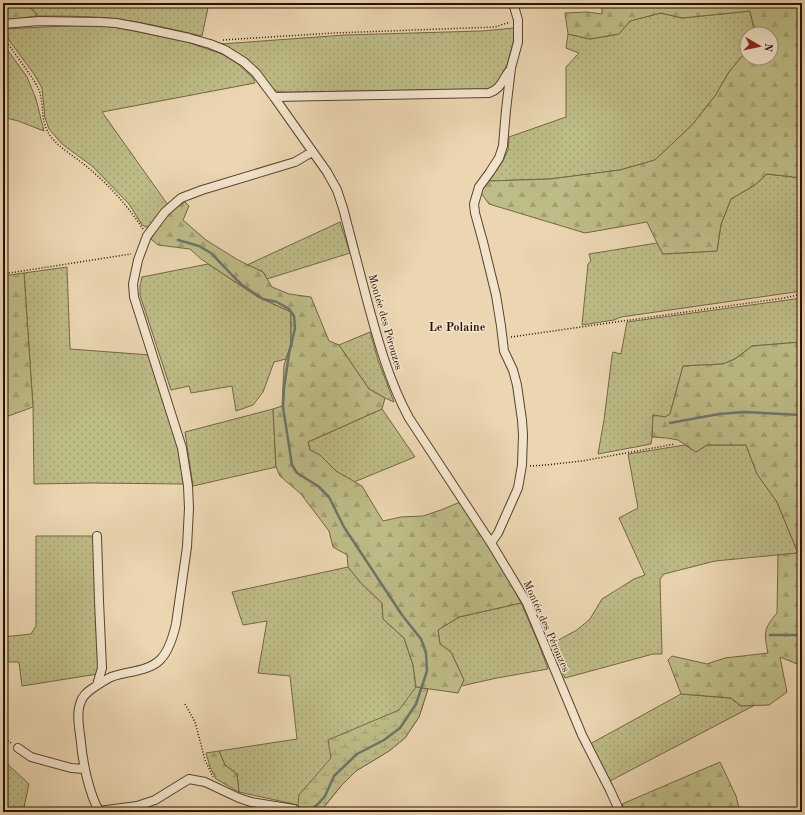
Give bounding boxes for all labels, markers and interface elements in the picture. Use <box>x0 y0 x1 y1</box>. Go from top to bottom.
north arrow <box>739 26 779 66</box>
text: N <box>761 42 773 53</box>
street label: Montée des Pérouzes <box>366 273 404 372</box>
district label: Le Polaine <box>429 322 486 334</box>
street label: Montée des Pérouzes <box>521 579 571 674</box>

